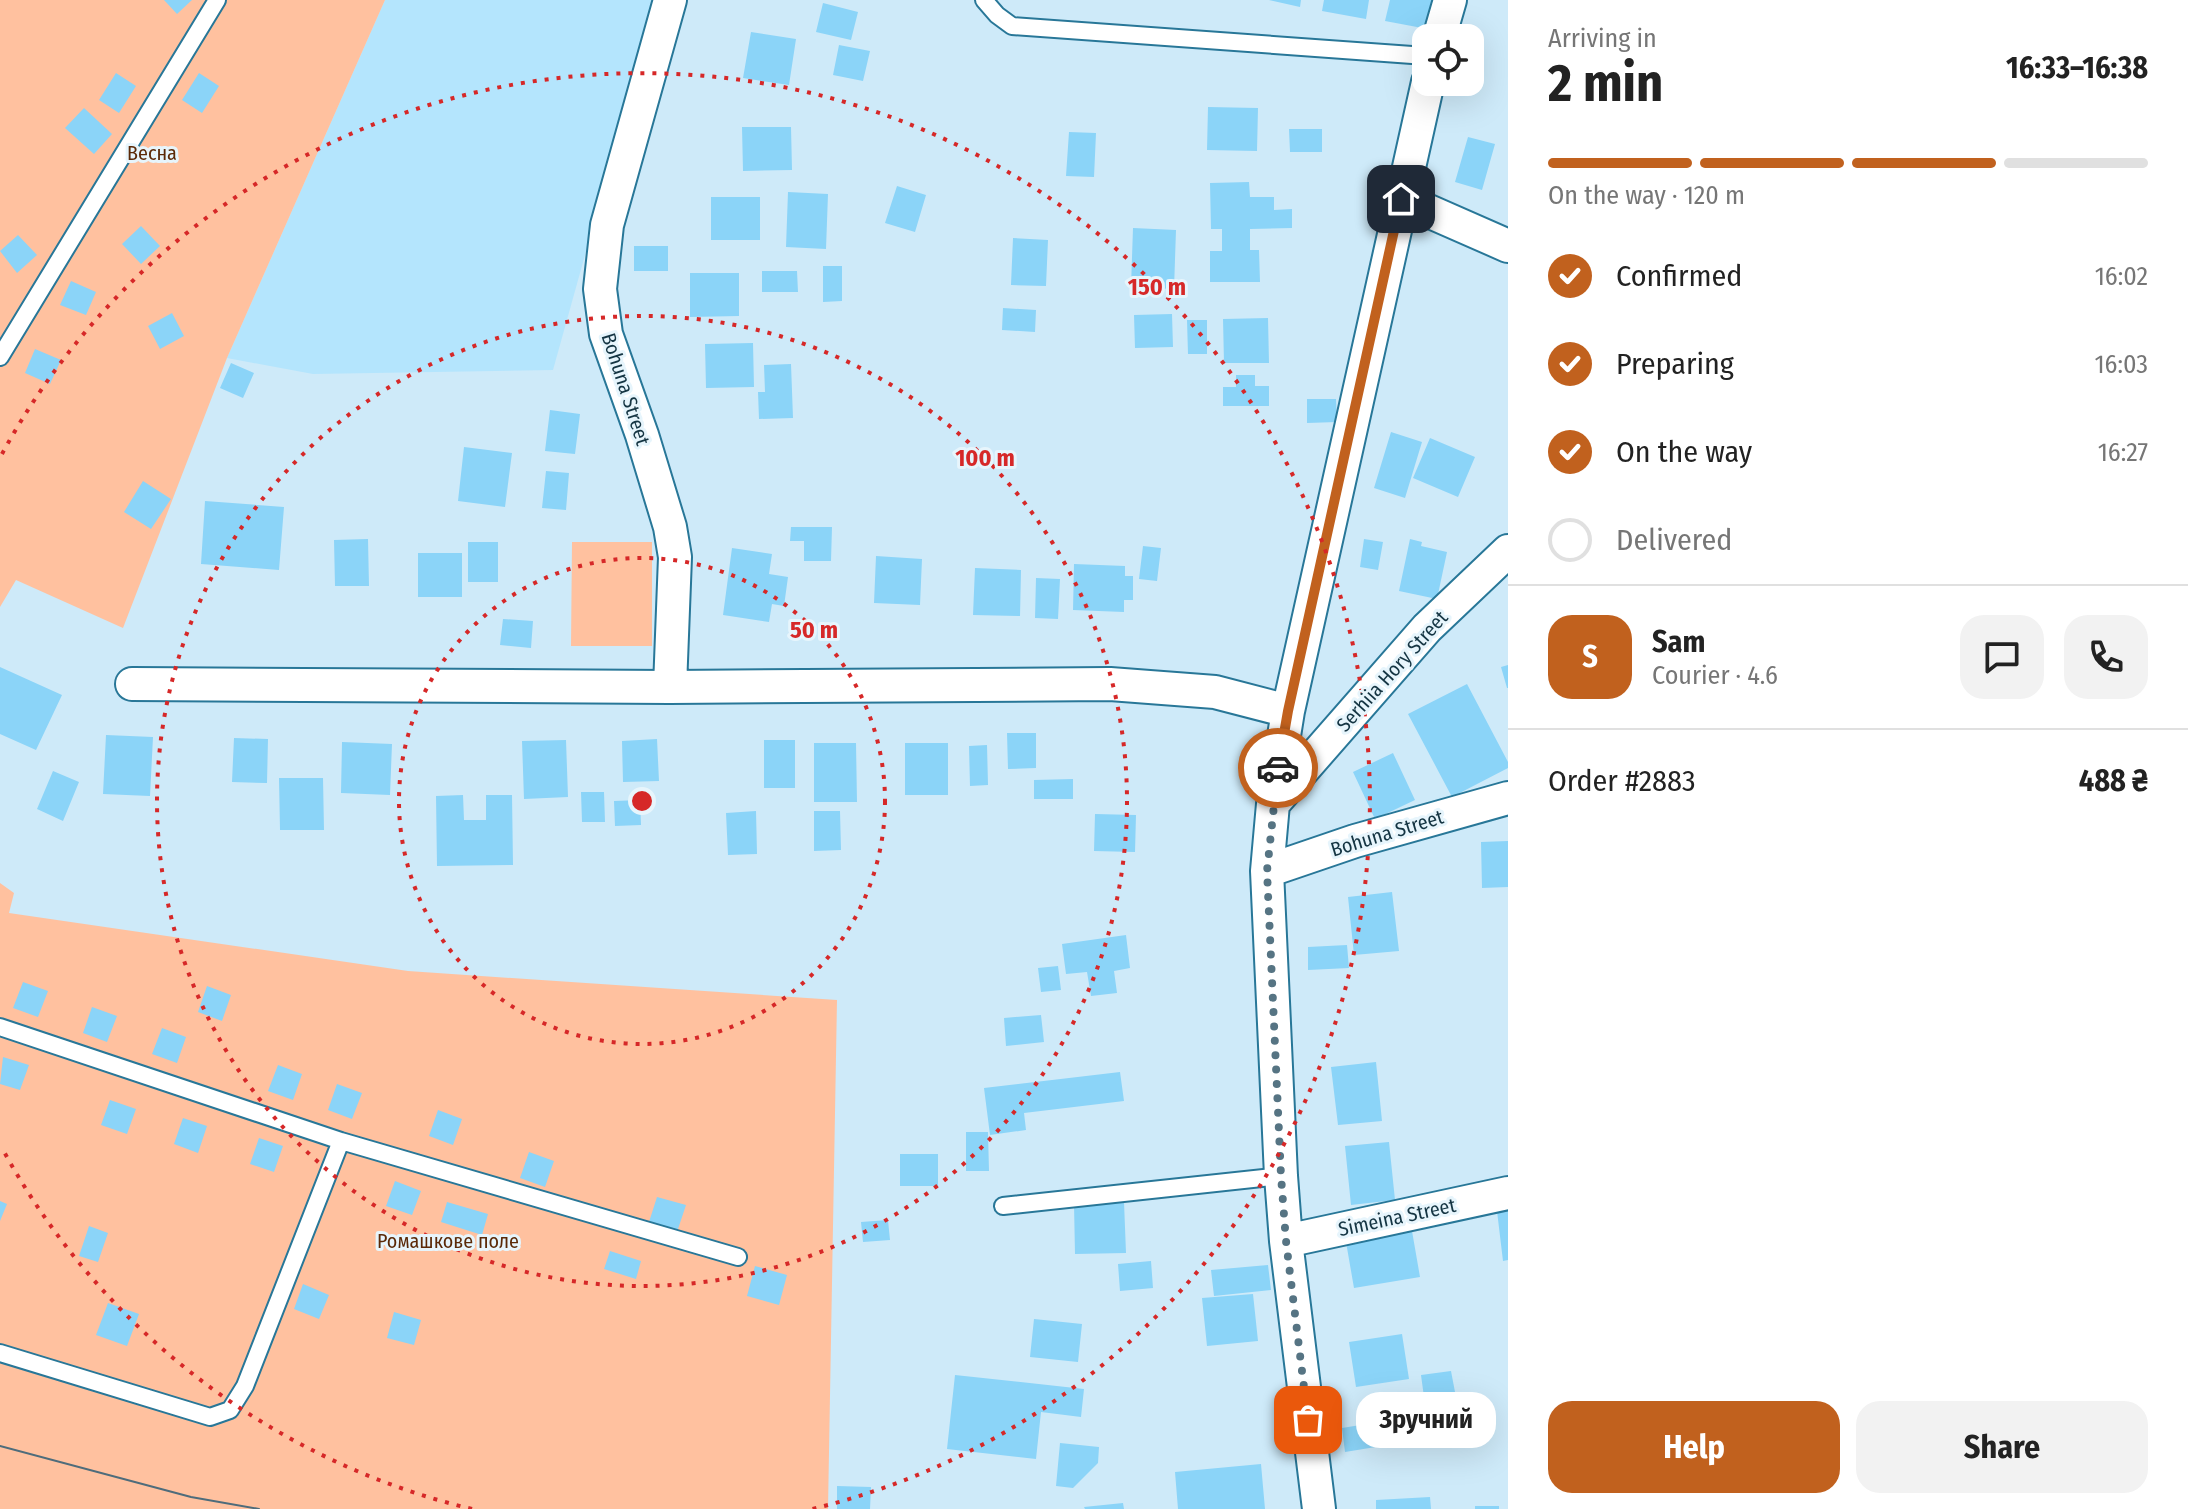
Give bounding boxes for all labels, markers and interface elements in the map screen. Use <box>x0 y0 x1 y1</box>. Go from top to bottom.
text: Arriving in <box>1548 23 1657 54</box>
map controls <box>1412 24 1484 96</box>
button: locate <box>1412 24 1484 96</box>
text: 16:33–16:38 <box>2006 50 2148 86</box>
text: 2 min <box>1548 52 1663 115</box>
park label: Весна <box>127 141 177 165</box>
pin <box>1367 165 1435 233</box>
icon: home <box>1379 177 1423 221</box>
text: On the way · 120 m <box>1548 180 1745 211</box>
icon: check <box>1548 254 1592 298</box>
text: Confirmed <box>1616 258 1742 294</box>
text: 16:02 <box>2095 261 2148 292</box>
text: 150 m <box>1128 273 1186 301</box>
street label: Bohuna Street <box>597 330 656 449</box>
icon: check <box>1548 342 1592 386</box>
text: Preparing <box>1616 346 1734 382</box>
text: 16:03 <box>2094 349 2148 380</box>
icon: check <box>1548 430 1592 474</box>
text: On the way <box>1616 434 1752 470</box>
text: 16:27 <box>2098 437 2148 468</box>
text: 100 m <box>955 444 1015 472</box>
text: Delivered <box>1616 522 1732 558</box>
street label: Serhiia Hory Street <box>1331 605 1453 736</box>
button: chat <box>1960 615 2044 699</box>
button: phone <box>2064 615 2148 699</box>
text: 50 m <box>790 616 838 644</box>
text: Sam <box>1652 624 1705 660</box>
text: S <box>1582 639 1598 675</box>
text: Courier · 4.6 <box>1652 660 1778 691</box>
courier <box>1238 728 1318 808</box>
icon: car <box>1256 746 1300 790</box>
text: Order #2883 <box>1548 763 1696 799</box>
text: 488 ₴ <box>2079 763 2148 799</box>
centre of rings <box>628 787 656 815</box>
street label: Bohuna Street <box>1328 804 1447 862</box>
street label: Simeina Street <box>1336 1193 1458 1241</box>
park label: Ромашкове поле <box>377 1229 519 1253</box>
pin <box>1274 1386 1342 1454</box>
callout: Зручний <box>1356 1392 1496 1448</box>
icon: bag <box>1286 1398 1330 1442</box>
button: Help <box>1548 1401 1840 1493</box>
button: Share <box>1856 1401 2148 1493</box>
text: Зручний <box>1379 1404 1473 1435</box>

